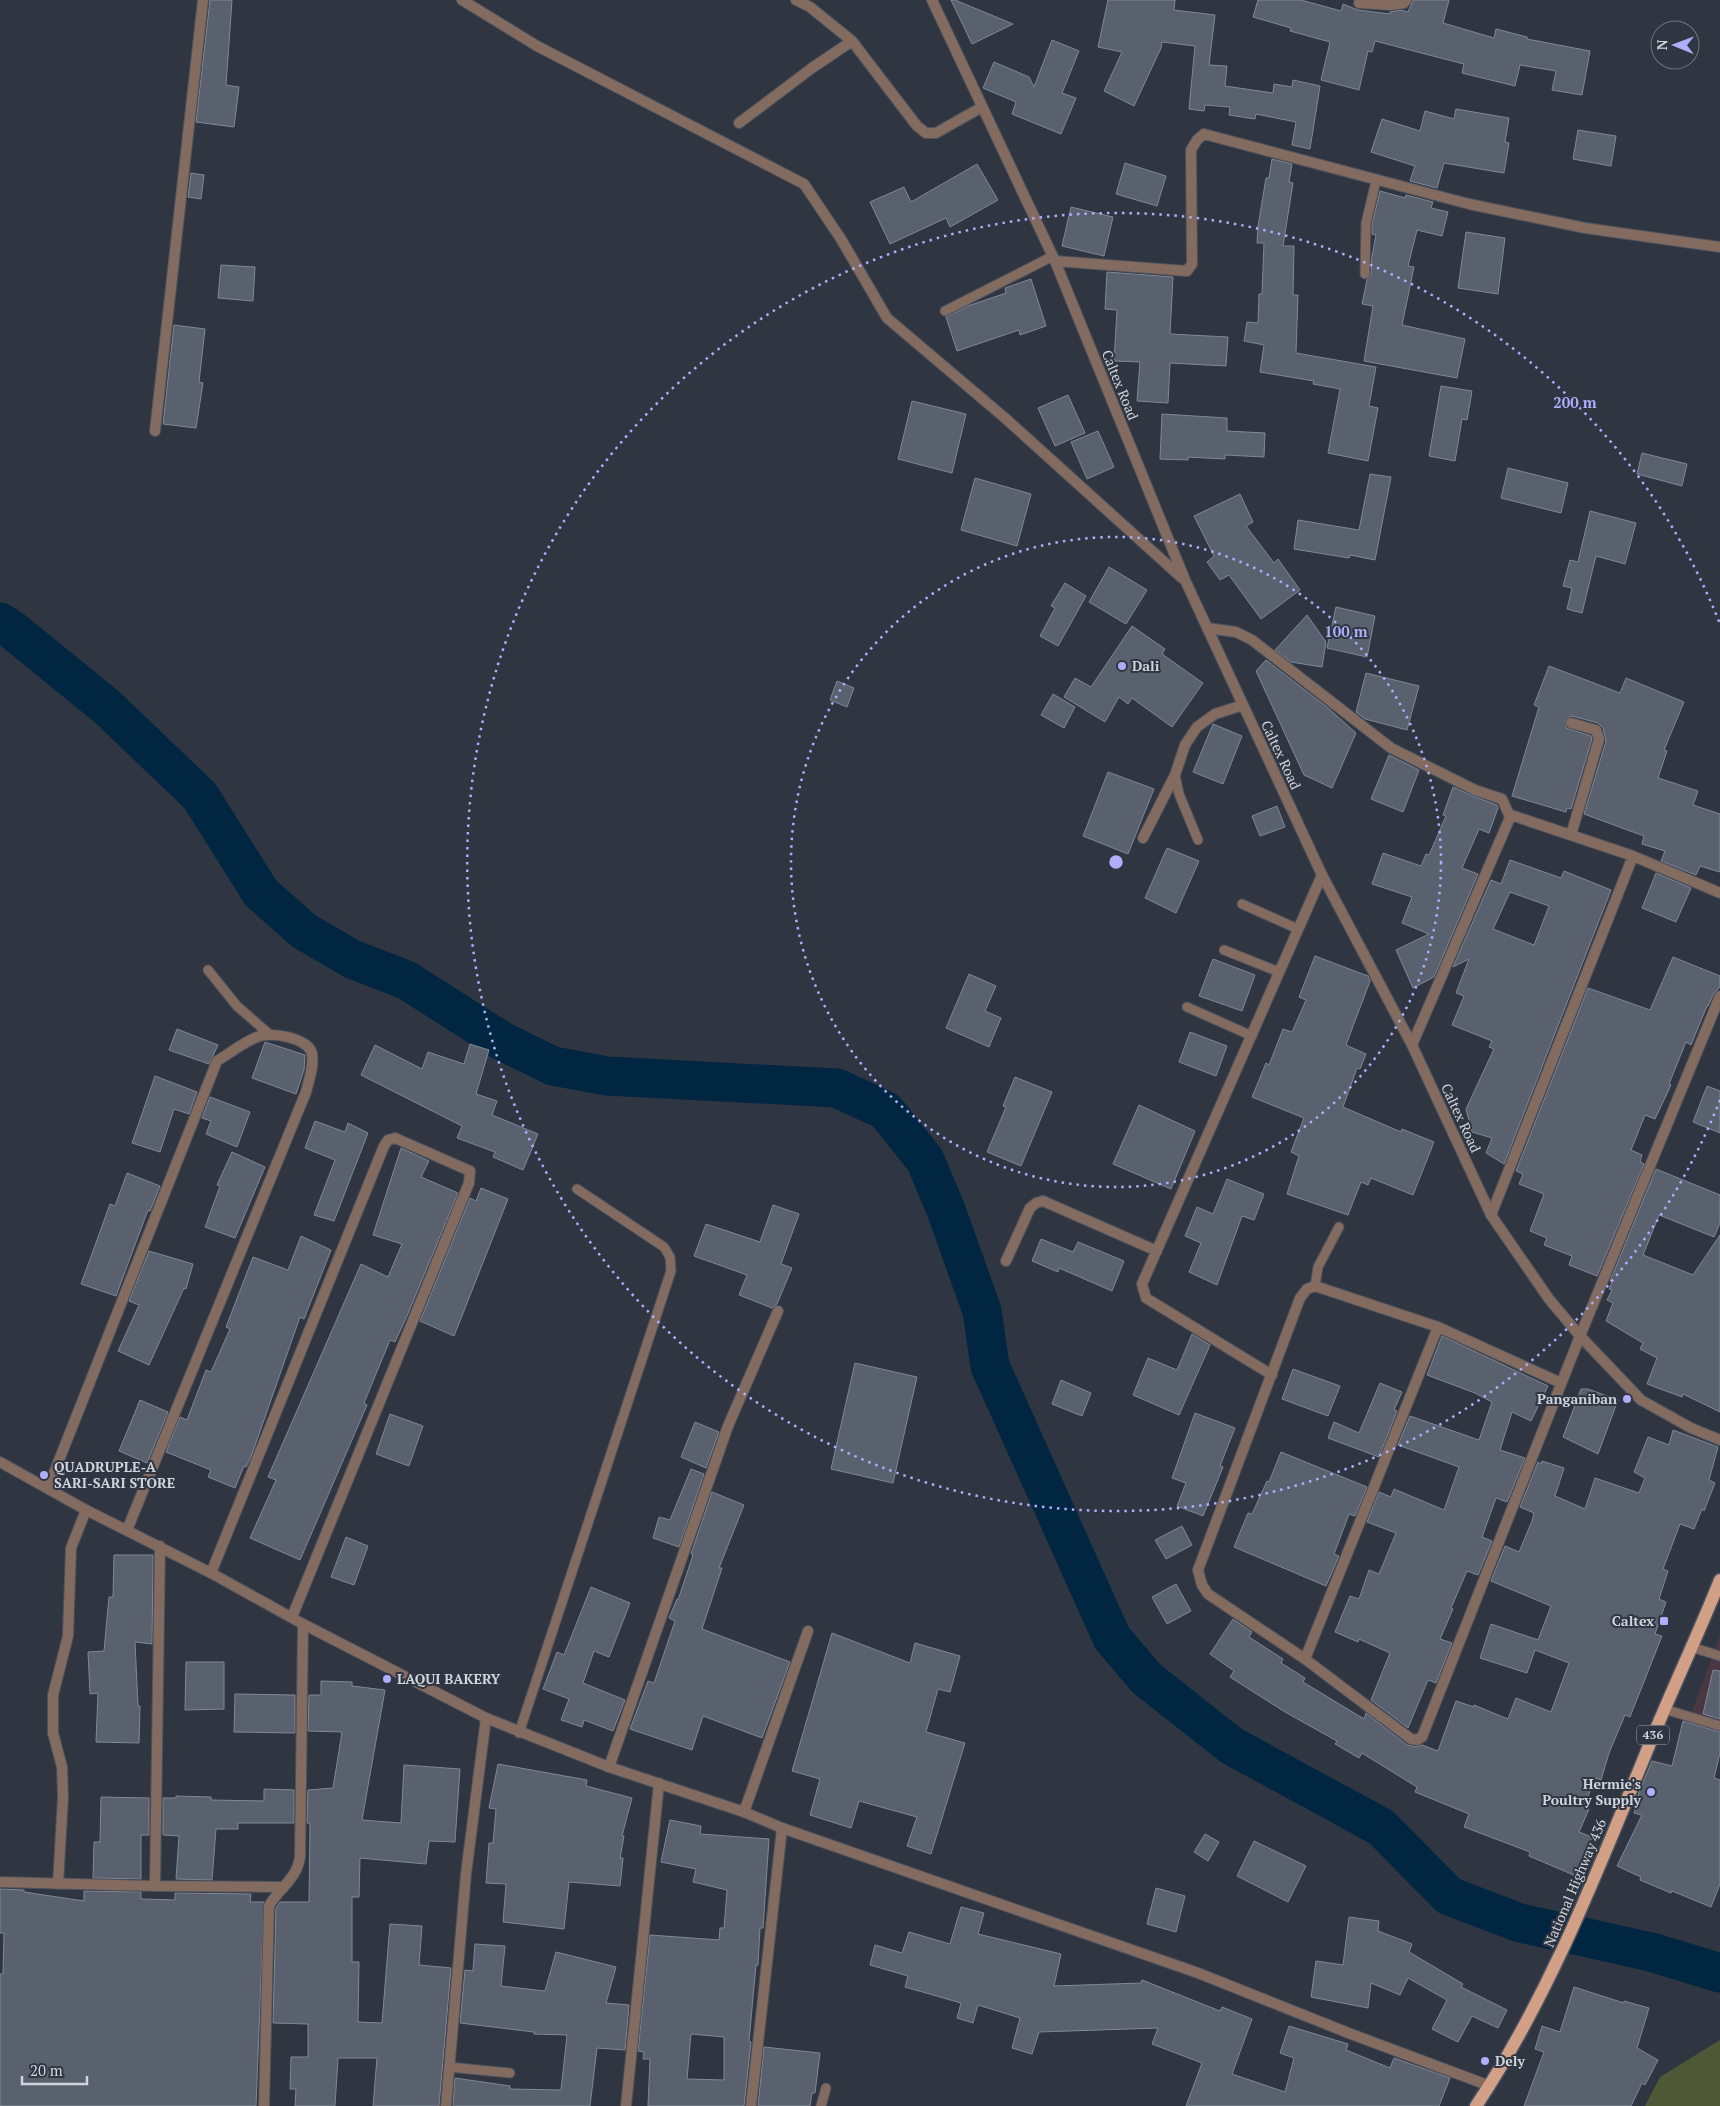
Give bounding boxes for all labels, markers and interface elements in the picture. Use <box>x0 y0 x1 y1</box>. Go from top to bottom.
north arrow <box>1650 20 1700 70</box>
text: N <box>1652 39 1671 50</box>
street label: Caltex Road <box>1098 347 1143 423</box>
text: 200 m <box>1553 392 1597 412</box>
text: 100 m <box>1324 621 1368 641</box>
place label: Dali <box>1132 656 1160 675</box>
marker: Dali <box>1116 660 1128 672</box>
street label: Caltex Road <box>1257 717 1306 793</box>
centre of rings <box>1107 853 1125 871</box>
street label: Caltex Road <box>1437 1080 1486 1156</box>
place label: Panganiban <box>1537 1389 1617 1408</box>
marker: Panganiban <box>1621 1393 1633 1405</box>
place label: QUADRUPLE-A SARI-SARI STORE <box>54 1457 175 1492</box>
marker: QUADRUPLE-A SARI-SARI STORE <box>38 1469 50 1481</box>
place label: Caltex <box>1612 1611 1654 1630</box>
marker: Caltex <box>1658 1615 1670 1627</box>
place label: LAQUI BAKERY <box>397 1669 500 1688</box>
marker: LAQUI BAKERY <box>381 1673 393 1685</box>
road number: 436 <box>1637 1726 1669 1744</box>
place label: Hermie's Poultry Supply <box>1542 1774 1642 1809</box>
marker: Hermie's Poultry Supply <box>1645 1786 1657 1798</box>
street label: National Highway 436 <box>1539 1815 1610 1950</box>
place label: Dely <box>1495 2051 1525 2070</box>
scale bar <box>22 2054 88 2086</box>
marker: Dely <box>1479 2055 1491 2067</box>
text: 20 m <box>30 2060 63 2080</box>

